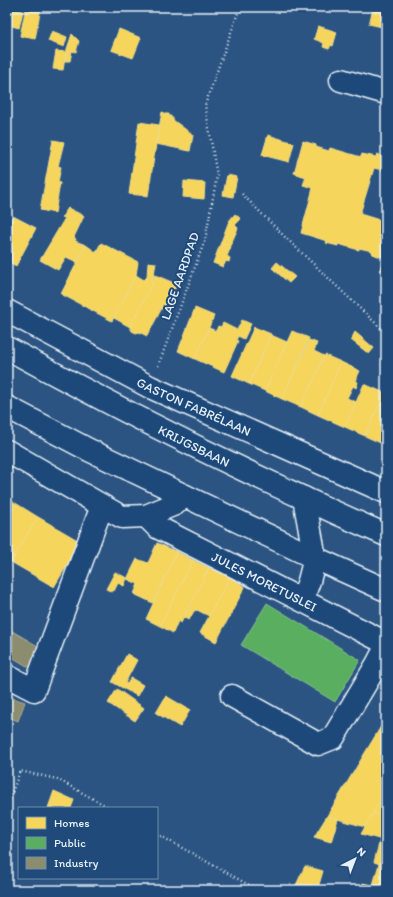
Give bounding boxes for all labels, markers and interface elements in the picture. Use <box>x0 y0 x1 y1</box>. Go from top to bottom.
street label: LAGE AARDPAD <box>158 230 202 322</box>
street label: GASTON FABRÉLAAN <box>134 374 253 439</box>
street label: KRIJGSBAAN <box>156 422 232 470</box>
street label: JULES MORETUSLEI <box>209 549 320 614</box>
legend <box>18 807 158 879</box>
text: Homes <box>54 816 90 830</box>
text: Public <box>54 836 86 850</box>
north arrow <box>335 839 375 879</box>
text: N <box>354 845 368 859</box>
text: Industry <box>54 856 99 870</box>

